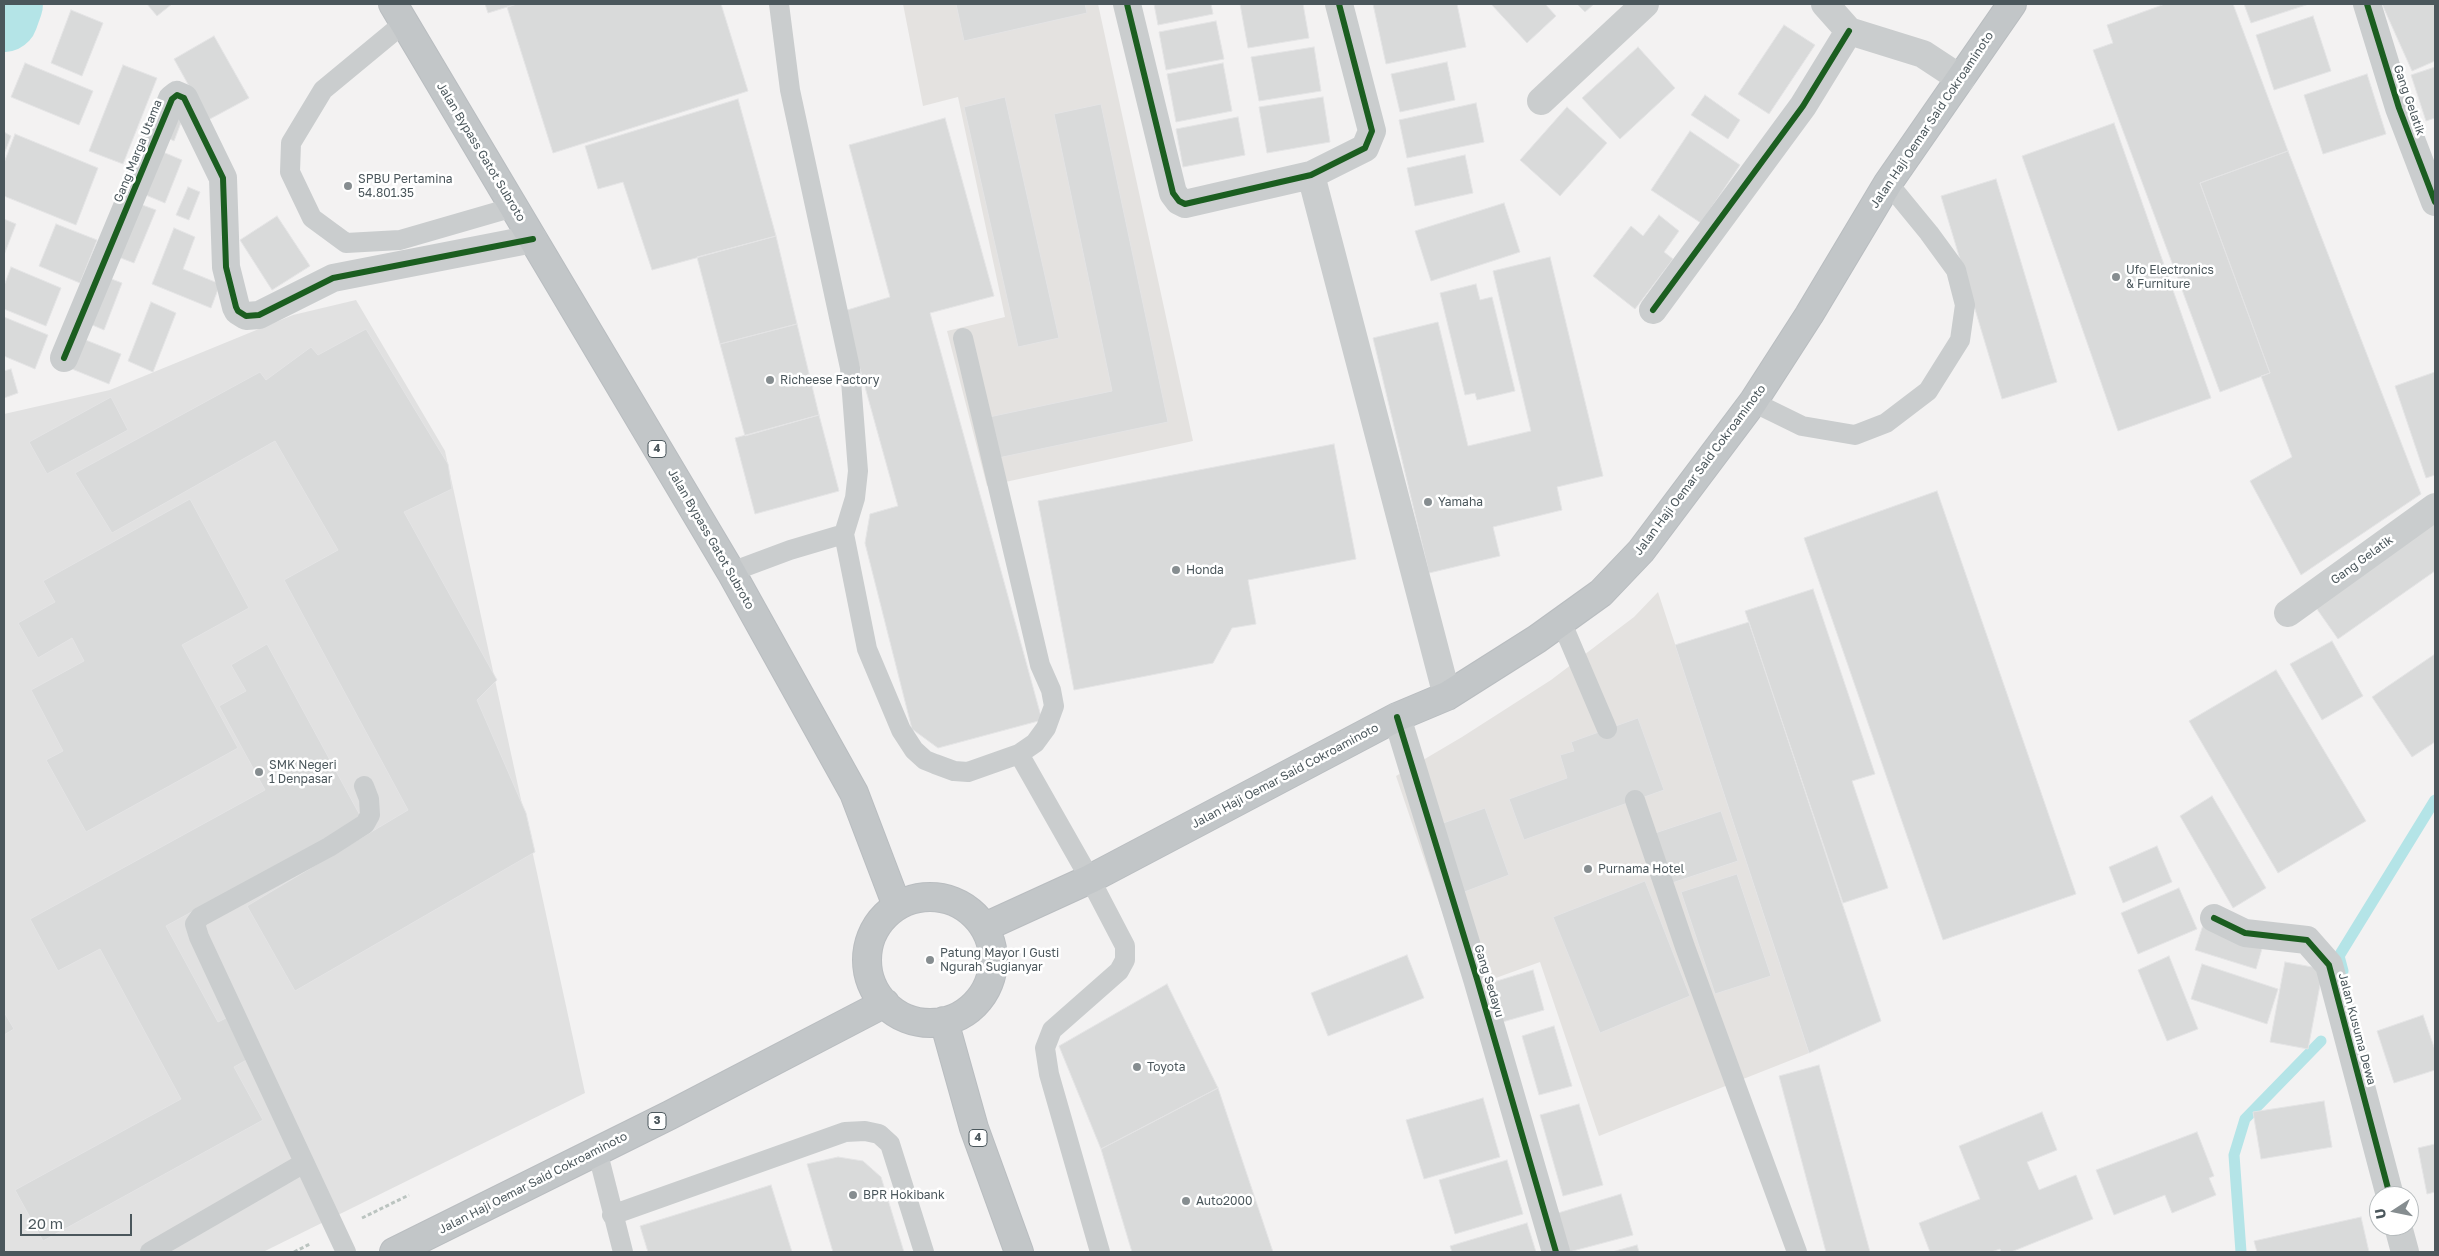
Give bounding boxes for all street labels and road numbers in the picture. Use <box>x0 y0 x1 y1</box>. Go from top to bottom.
street label: Jalan Haji Oemar Said Cokroaminoto <box>1867 29 1997 211</box>
street label: Gang Gelatik <box>2390 63 2428 137</box>
street label: Jalan Bypass Gatot Subroto <box>434 80 528 224</box>
street label: Gang Marga Utama <box>111 98 165 204</box>
street label: Jalan Haji Oemar Said Cokroaminoto <box>1631 382 1769 558</box>
road number: 4 <box>648 440 666 458</box>
street label: Jalan Bypass Gatot Subroto <box>665 466 757 612</box>
street label: Gang Gelatik <box>2328 533 2396 587</box>
street label: Jalan Haji Oemar Said Cokroaminoto <box>1189 720 1381 832</box>
street label: Gang Sedayu <box>1471 943 1507 1019</box>
street label: Jalan Kusuma Dewa <box>2335 971 2379 1087</box>
road number: 3 <box>648 1112 666 1130</box>
street label: Jalan Haji Oemar Said Cokroaminoto <box>436 1129 630 1237</box>
road number: 4 <box>969 1130 987 1146</box>

